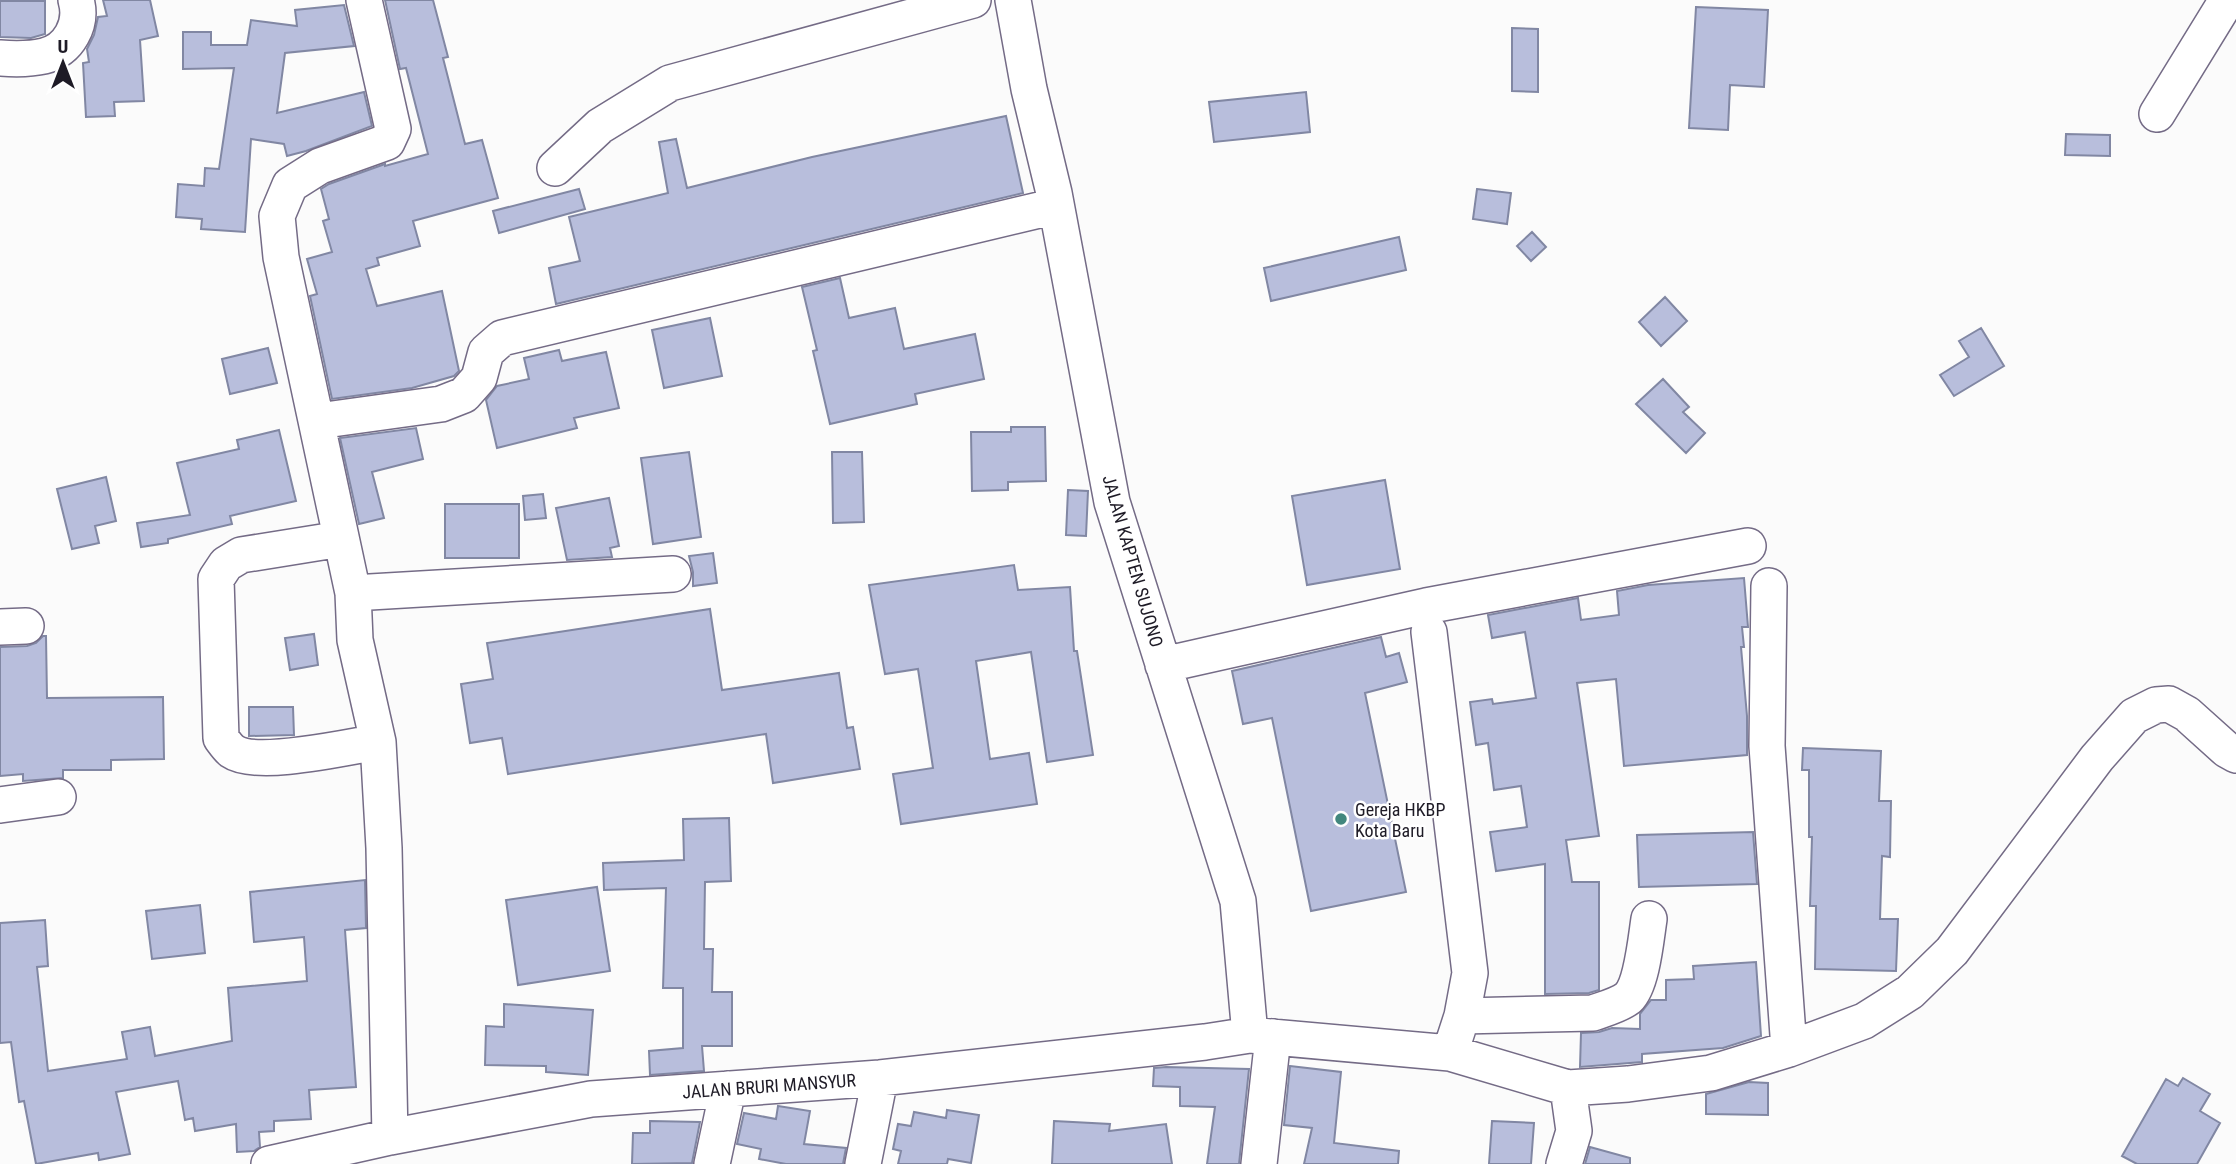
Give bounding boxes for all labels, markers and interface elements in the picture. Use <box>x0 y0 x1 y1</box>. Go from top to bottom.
north arrow <box>28 28 98 98</box>
text: U <box>58 35 68 58</box>
street label: JALAN KAPTEN SUJONO <box>1098 473 1168 649</box>
place label: Gereja HKBP Kota Baru <box>1355 799 1445 841</box>
marker: Gereja HKBP Kota Baru <box>1333 811 1349 827</box>
street label: JALAN BRURI MANSYUR <box>682 1069 857 1103</box>

